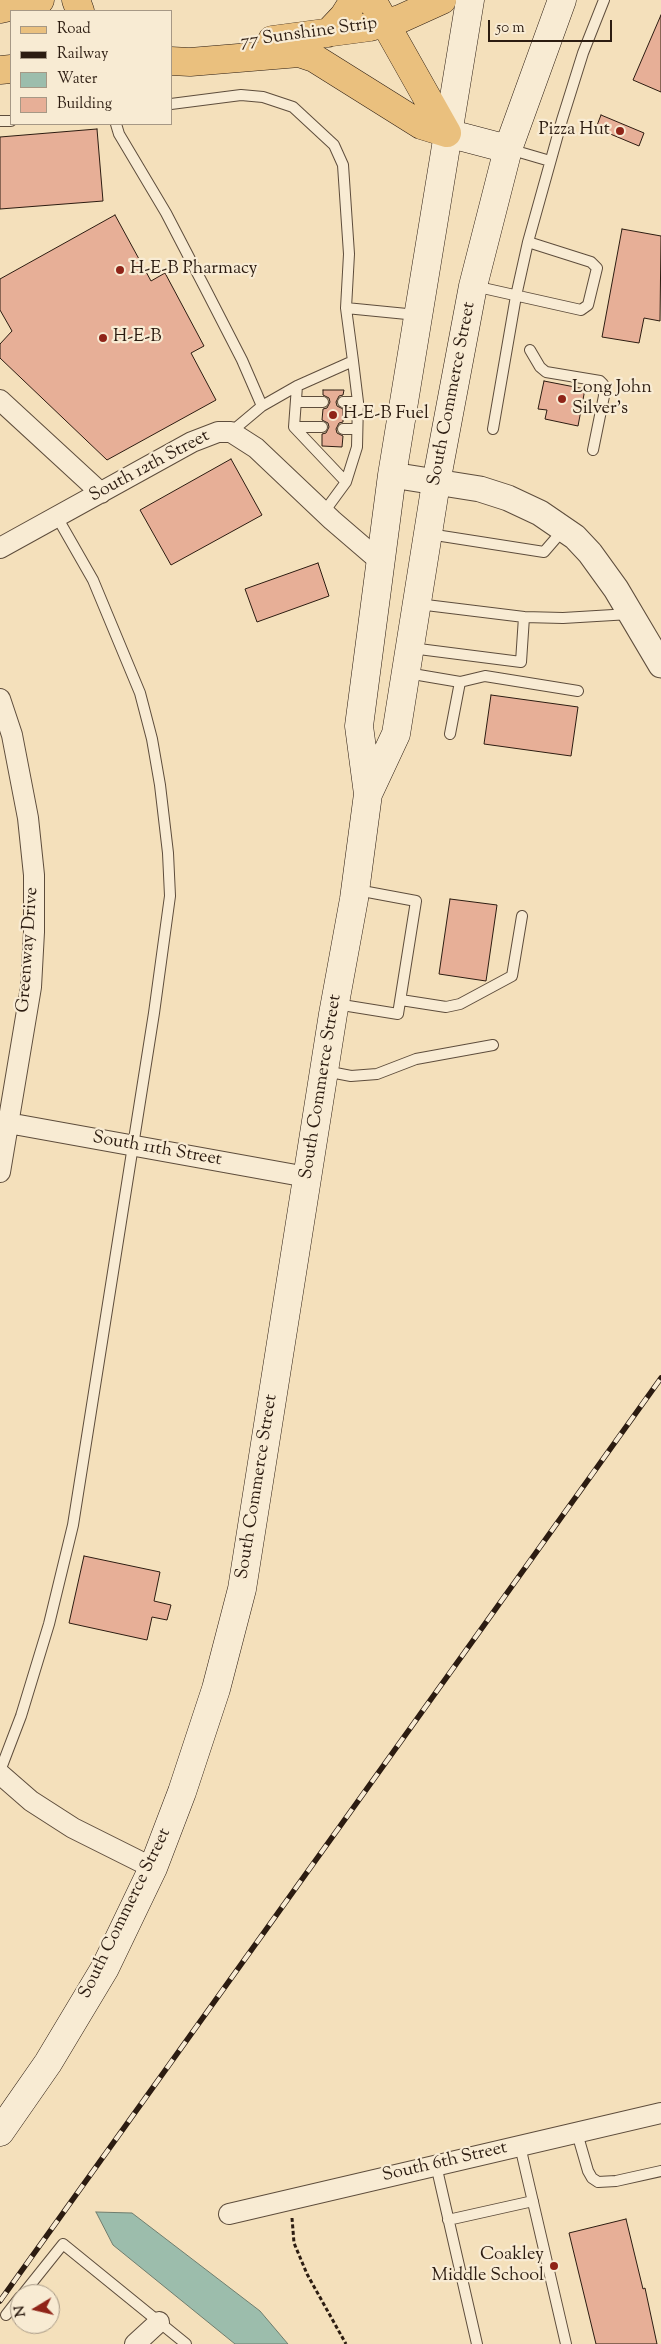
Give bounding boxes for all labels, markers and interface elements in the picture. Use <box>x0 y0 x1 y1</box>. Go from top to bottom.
legend <box>10 10 172 125</box>
scale bar <box>491 10 615 42</box>
street label: 77 Sunshine Strip <box>239 14 379 54</box>
text: 50 m <box>496 18 525 39</box>
text: Road <box>57 19 91 40</box>
text: Railway <box>57 44 108 65</box>
text: Water <box>57 69 97 90</box>
text: Building <box>57 94 112 115</box>
place label: Pizza Hut <box>538 120 610 142</box>
marker: Pizza Hut <box>614 125 626 137</box>
place label: H-E-B Pharmacy <box>130 259 258 281</box>
marker: H-E-B Pharmacy <box>114 264 126 276</box>
street label: South Commerce Street <box>425 300 481 488</box>
place label: H-E-B <box>113 327 162 349</box>
marker: H-E-B <box>97 332 109 344</box>
place label: Long John Silver's <box>572 378 652 420</box>
marker: Long John Silver's <box>556 393 568 405</box>
place label: H-E-B Fuel <box>343 404 429 426</box>
marker: H-E-B Fuel <box>327 409 339 421</box>
street label: South 12th Street <box>86 426 214 508</box>
street label: Greenway Drive <box>14 886 44 1014</box>
street label: South Commerce Street <box>297 993 347 1181</box>
street label: South 11th Street <box>91 1128 223 1172</box>
street label: South Commerce Street <box>233 1393 283 1581</box>
street label: South Commerce Street <box>75 1825 177 2003</box>
street label: South 6th Street <box>381 2138 509 2188</box>
place label: Coakley Middle School <box>431 2245 544 2288</box>
marker: Coakley Middle School <box>548 2260 560 2272</box>
north arrow <box>10 2284 60 2334</box>
text: N <box>10 2304 32 2318</box>

